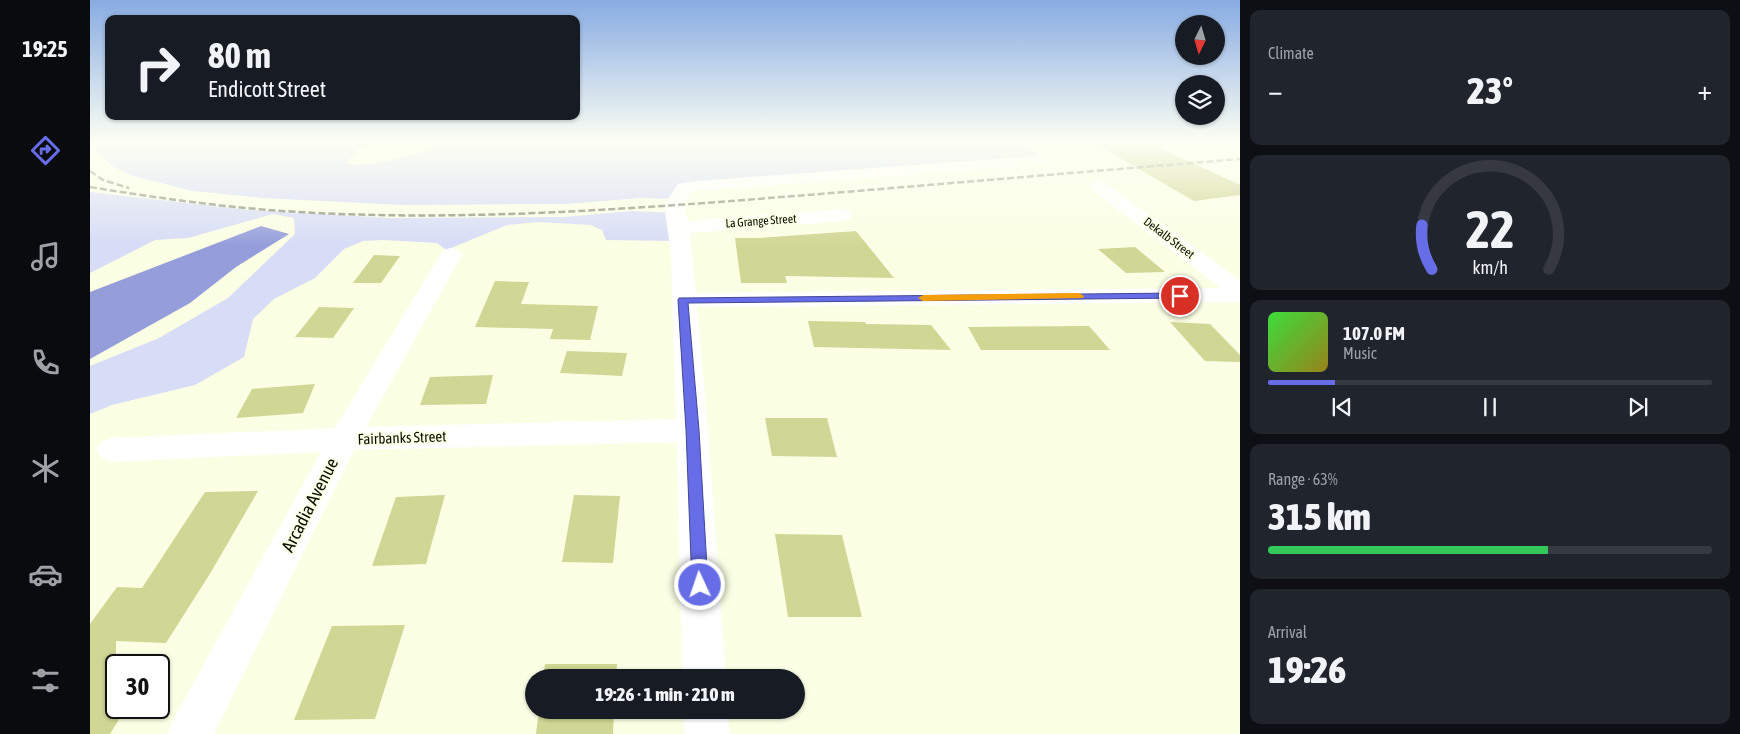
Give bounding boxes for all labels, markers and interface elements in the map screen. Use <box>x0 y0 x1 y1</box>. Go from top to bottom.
north arrow <box>1175 15 1225 65</box>
map controls <box>1175 15 1225 125</box>
icon: right <box>125 35 190 100</box>
text: 80 m <box>208 35 271 75</box>
text: 19:25 <box>22 36 68 62</box>
text: Climate <box>1268 44 1314 62</box>
text: 23° <box>1467 69 1513 112</box>
text: − <box>1268 74 1283 106</box>
text: + <box>1697 74 1712 106</box>
button: layers <box>1175 75 1225 125</box>
text: Endicott Street <box>208 76 326 102</box>
icon: directions <box>28 133 63 168</box>
text: 22 <box>1466 199 1514 259</box>
street label: La Grange Street <box>725 211 798 230</box>
street label: Dekalb Street <box>1141 214 1198 262</box>
icon: music <box>28 239 63 274</box>
text: km/h <box>1472 257 1508 278</box>
pin <box>1159 275 1201 317</box>
icon: arrive <box>1166 282 1194 310</box>
text: 107.0 FM <box>1343 322 1405 344</box>
text: Music <box>1343 344 1377 362</box>
icon: phone <box>28 345 63 380</box>
icon: previous <box>1328 393 1356 421</box>
icon: pause <box>1476 393 1504 421</box>
icon: next <box>1624 393 1652 421</box>
street label: Fairbanks Street <box>357 427 447 448</box>
icon: climate <box>28 451 63 486</box>
street label: Arcadia Avenue <box>277 454 342 555</box>
text: Range · 63% <box>1268 470 1338 488</box>
text: 315 km <box>1268 495 1371 538</box>
icon: car <box>28 557 63 592</box>
position arrow <box>673 558 725 610</box>
text: Arrival <box>1268 623 1307 641</box>
text: 19:26 <box>1268 648 1346 691</box>
speed limit sign: 30 <box>105 654 170 719</box>
icon: filters <box>28 663 63 698</box>
text: 19:26 · 1 min · 210 m <box>595 683 735 705</box>

